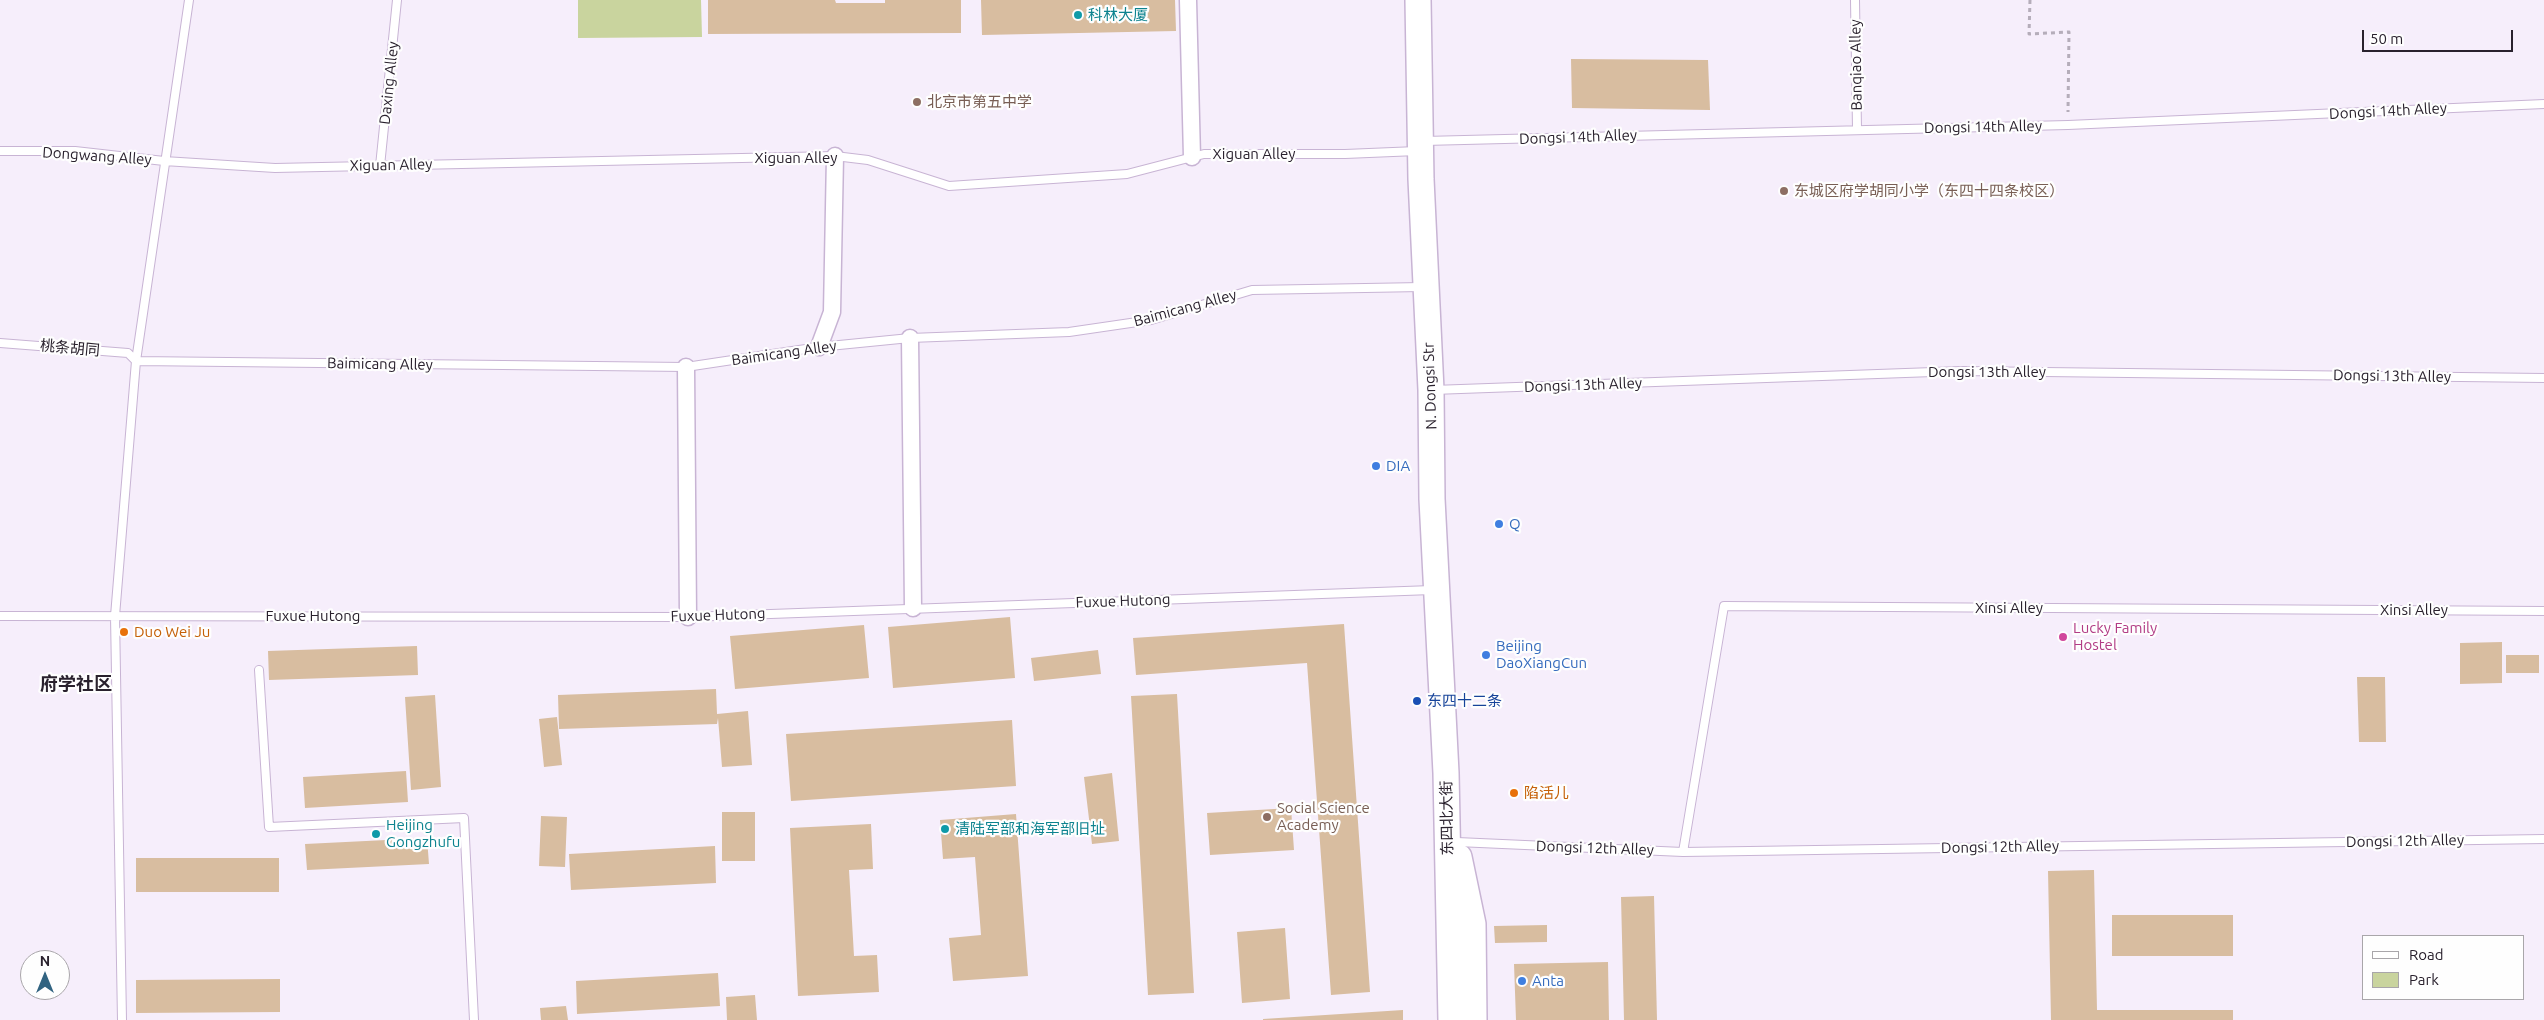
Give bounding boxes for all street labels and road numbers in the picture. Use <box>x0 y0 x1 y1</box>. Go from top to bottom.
street label: Banqiao Alley <box>1846 19 1866 111</box>
street label: Daxing Alley <box>376 41 402 125</box>
street label: Dongsi 14th Alley <box>2329 99 2447 123</box>
street label: Dongsi 14th Alley <box>1924 117 2042 137</box>
street label: Dongsi 14th Alley <box>1519 126 1637 148</box>
street label: Dongwang Alley <box>42 143 152 169</box>
street label: Xiguan Alley <box>1213 145 1295 163</box>
street label: Xiguan Alley <box>755 149 837 167</box>
street label: Xiguan Alley <box>349 155 433 175</box>
street label: Baimicang Alley <box>1132 286 1238 330</box>
street label: 桃条胡同 <box>39 336 101 360</box>
street label: Baimicang Alley <box>730 337 838 369</box>
street label: N. Dongsi Str <box>1419 342 1441 430</box>
street label: Baimicang Alley <box>327 354 433 374</box>
street label: Dongsi 13th Alley <box>1928 363 2046 381</box>
street label: Dongsi 13th Alley <box>2333 366 2451 386</box>
street label: Dongsi 13th Alley <box>1524 374 1642 396</box>
street label: Fuxue Hutong <box>1075 590 1171 612</box>
street label: Xinsi Alley <box>1975 599 2043 617</box>
street label: Xinsi Alley <box>2380 601 2448 619</box>
street label: Fuxue Hutong <box>670 604 766 626</box>
street label: Fuxue Hutong <box>266 607 360 625</box>
street label: 东四北大街 <box>1437 780 1457 856</box>
street label: Dongsi 12th Alley <box>2346 831 2464 851</box>
street label: Dongsi 12th Alley <box>1536 837 1654 859</box>
street label: Dongsi 12th Alley <box>1941 837 2059 857</box>

